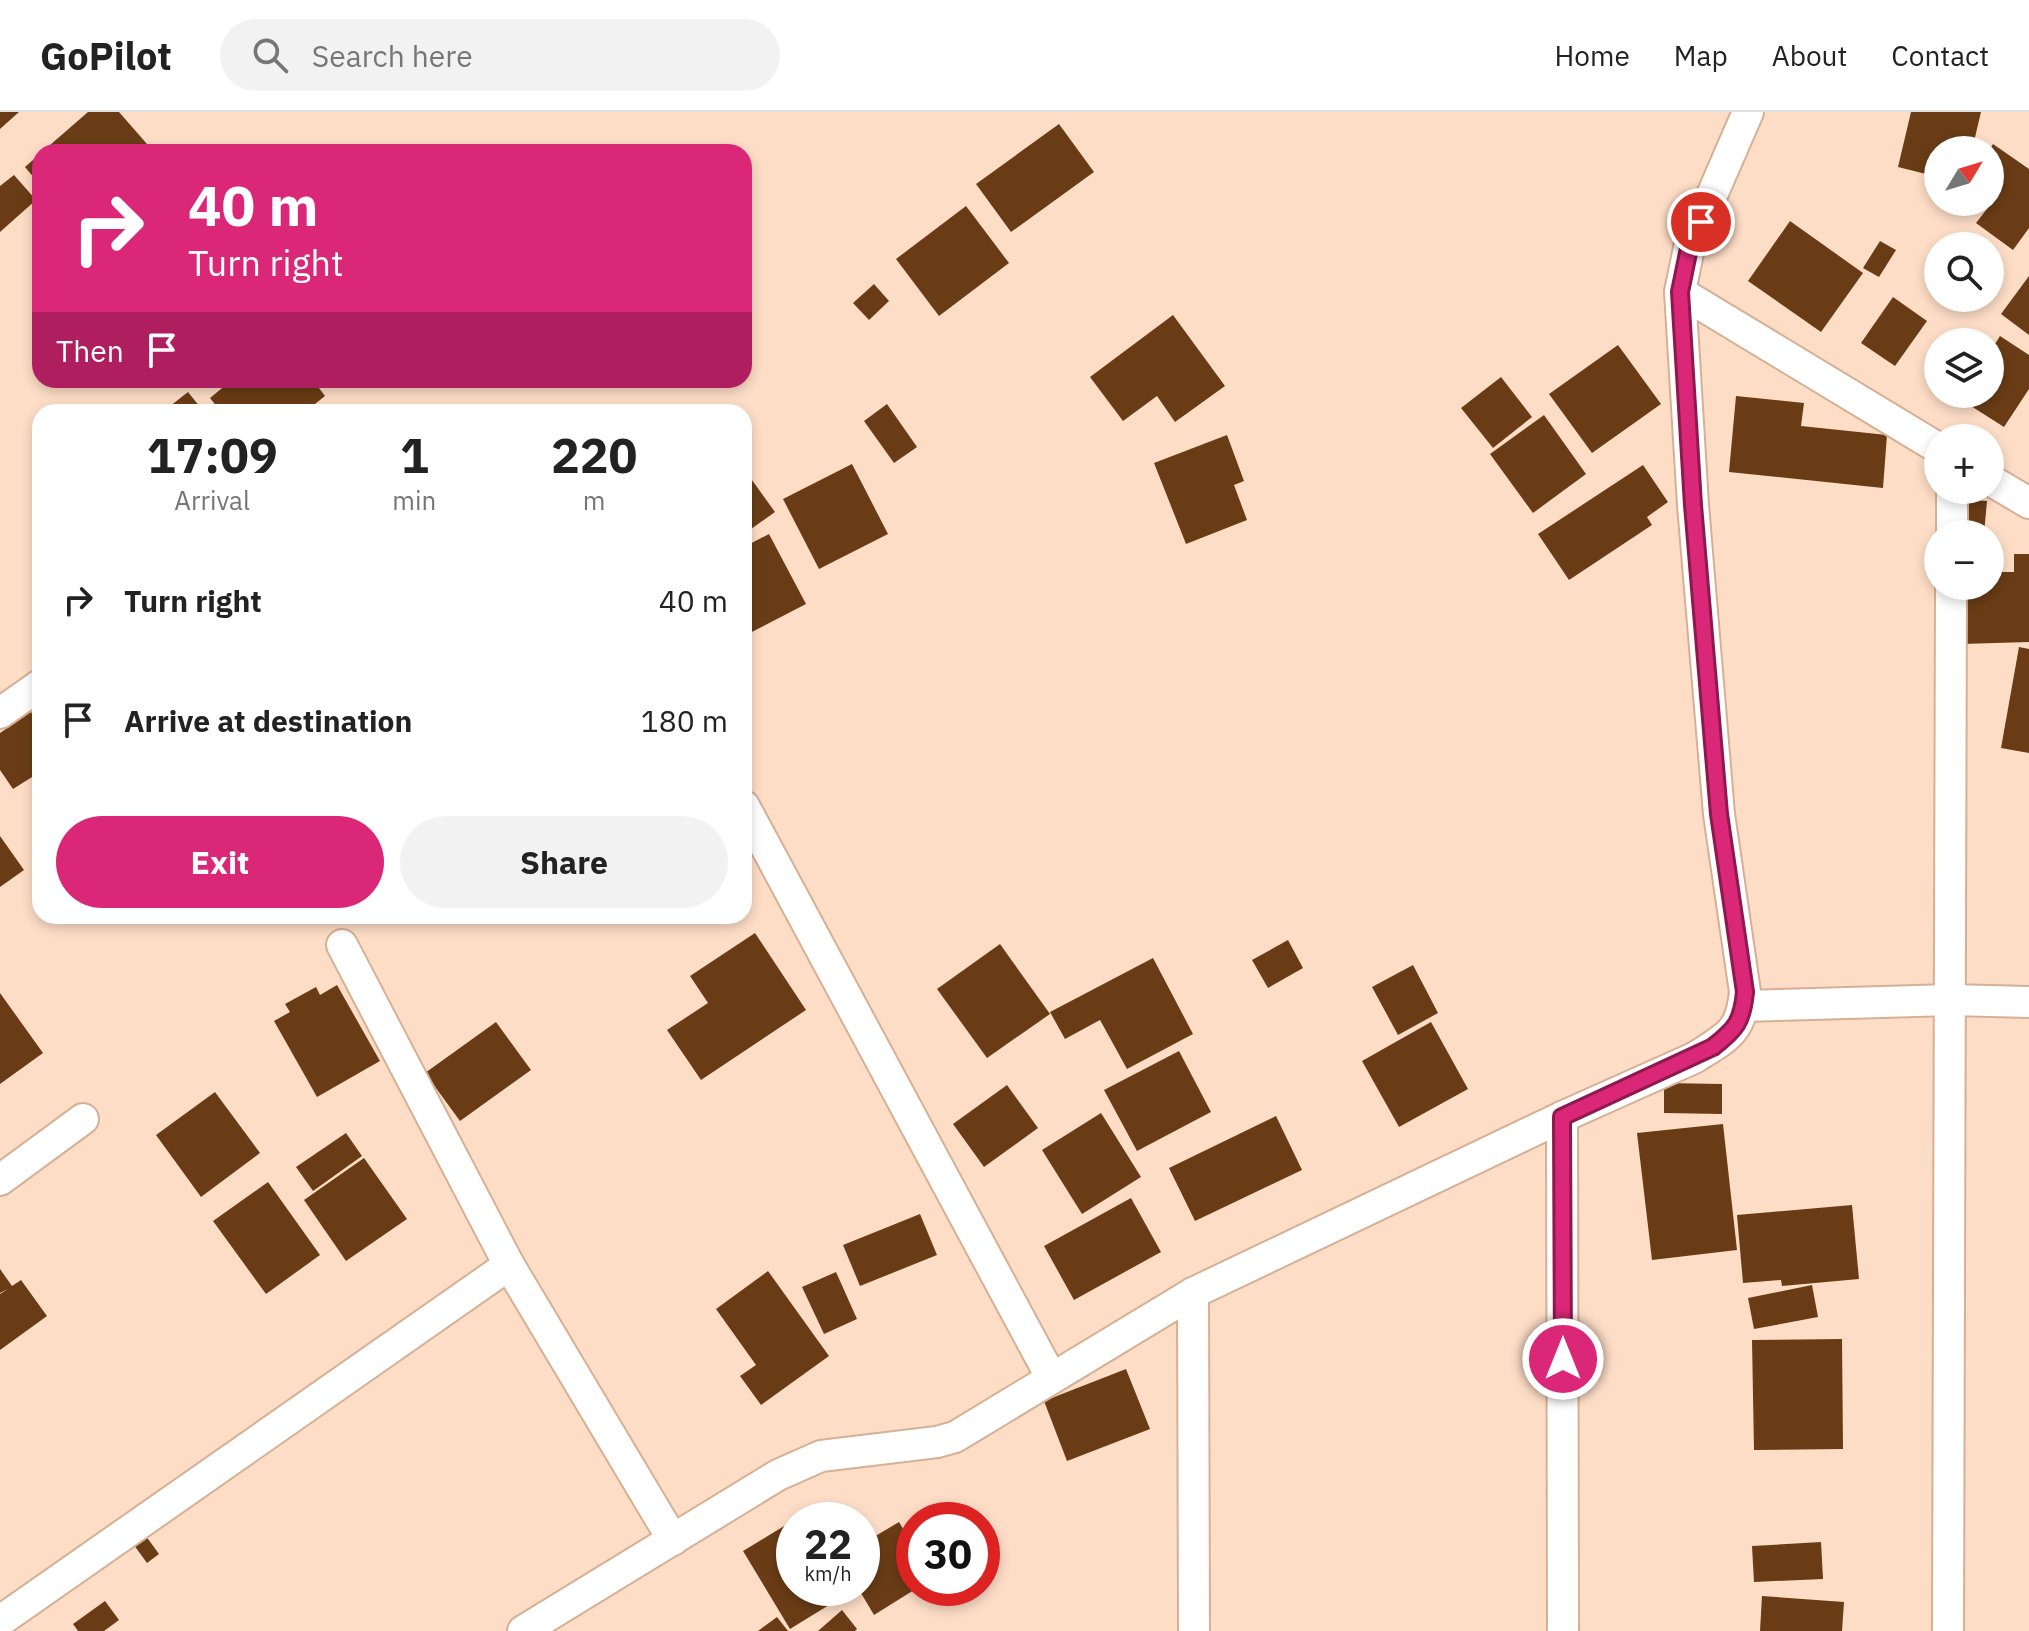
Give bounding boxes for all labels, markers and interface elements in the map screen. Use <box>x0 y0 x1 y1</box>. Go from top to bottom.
search box <box>220 19 780 91</box>
text: GoPilot <box>40 31 172 80</box>
icon: search <box>248 33 292 77</box>
text: Search here <box>312 36 473 75</box>
text: Home <box>1554 37 1630 74</box>
text: Map <box>1674 37 1728 74</box>
text: About <box>1772 37 1847 74</box>
text: Contact <box>1891 37 1989 74</box>
north arrow <box>1924 136 2004 216</box>
map controls <box>1924 136 2004 600</box>
text: 40 m <box>188 169 318 241</box>
icon: right <box>56 176 160 280</box>
pin <box>1667 188 1735 256</box>
icon: arrive <box>1679 200 1723 244</box>
button: search <box>1924 232 2004 312</box>
text: Turn right <box>188 239 344 286</box>
icon: arrive <box>140 328 184 372</box>
button: layers <box>1924 328 2004 408</box>
text: Then <box>56 331 124 370</box>
text: 17:09 <box>147 424 278 486</box>
text: 1 <box>400 424 429 486</box>
text: 220 <box>551 424 637 486</box>
button: + <box>1924 424 2004 504</box>
text: Arrival <box>174 483 250 517</box>
text: min <box>392 483 436 517</box>
text: m <box>583 483 605 517</box>
button: − <box>1924 520 2004 600</box>
icon: right <box>56 578 100 622</box>
text: Turn right <box>124 581 262 620</box>
text: 40 m <box>659 581 728 620</box>
icon: arrive <box>56 698 100 742</box>
text: Arrive at destination <box>124 701 412 740</box>
text: 180 m <box>641 701 728 740</box>
button: Exit <box>56 816 384 908</box>
button: Share <box>400 816 728 908</box>
position arrow <box>1521 1317 1605 1401</box>
speed limit sign: 30 <box>896 1502 1000 1606</box>
text: 22 <box>804 1518 852 1570</box>
text: km/h <box>804 1560 852 1587</box>

